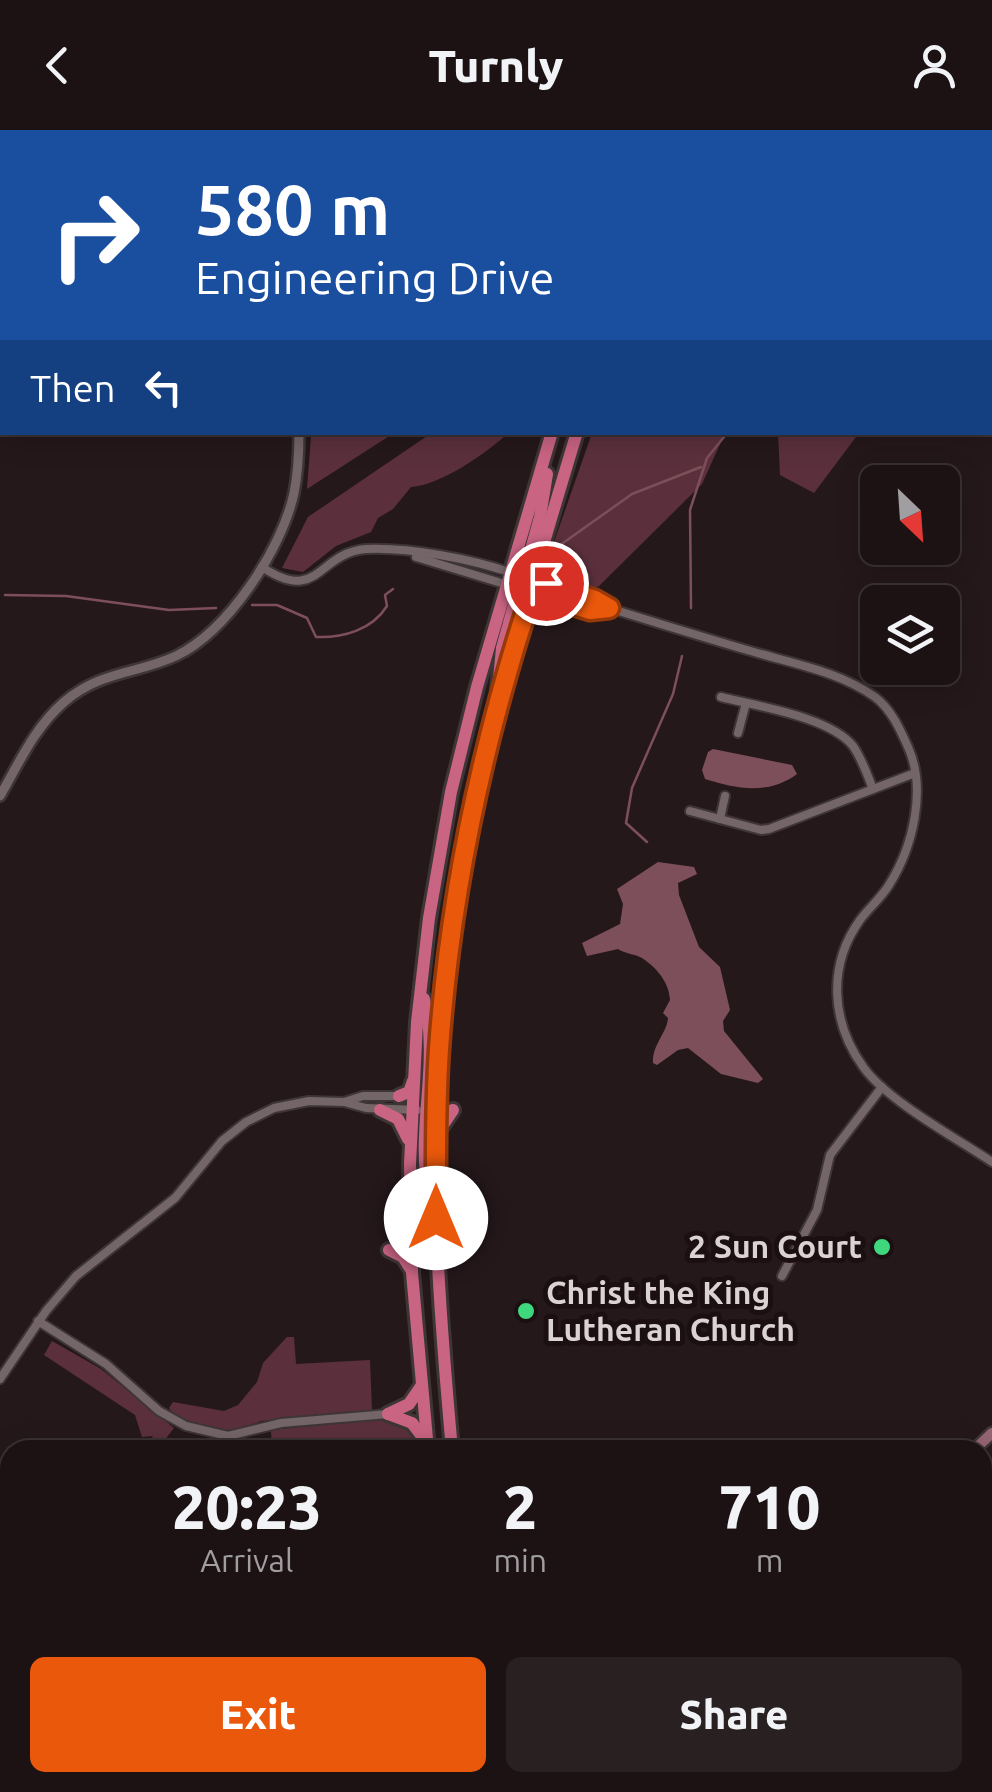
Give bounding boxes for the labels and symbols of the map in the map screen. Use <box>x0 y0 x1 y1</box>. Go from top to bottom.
north arrow <box>860 465 960 565</box>
pin <box>504 541 589 626</box>
position arrow <box>384 1166 488 1270</box>
place label: 2 Sun Court <box>688 1228 862 1264</box>
marker: 2 Sun Court <box>871 1236 893 1258</box>
place label: Christ the King Lutheran Church <box>546 1274 795 1347</box>
marker: Christ the King Lutheran Church <box>515 1300 537 1322</box>

